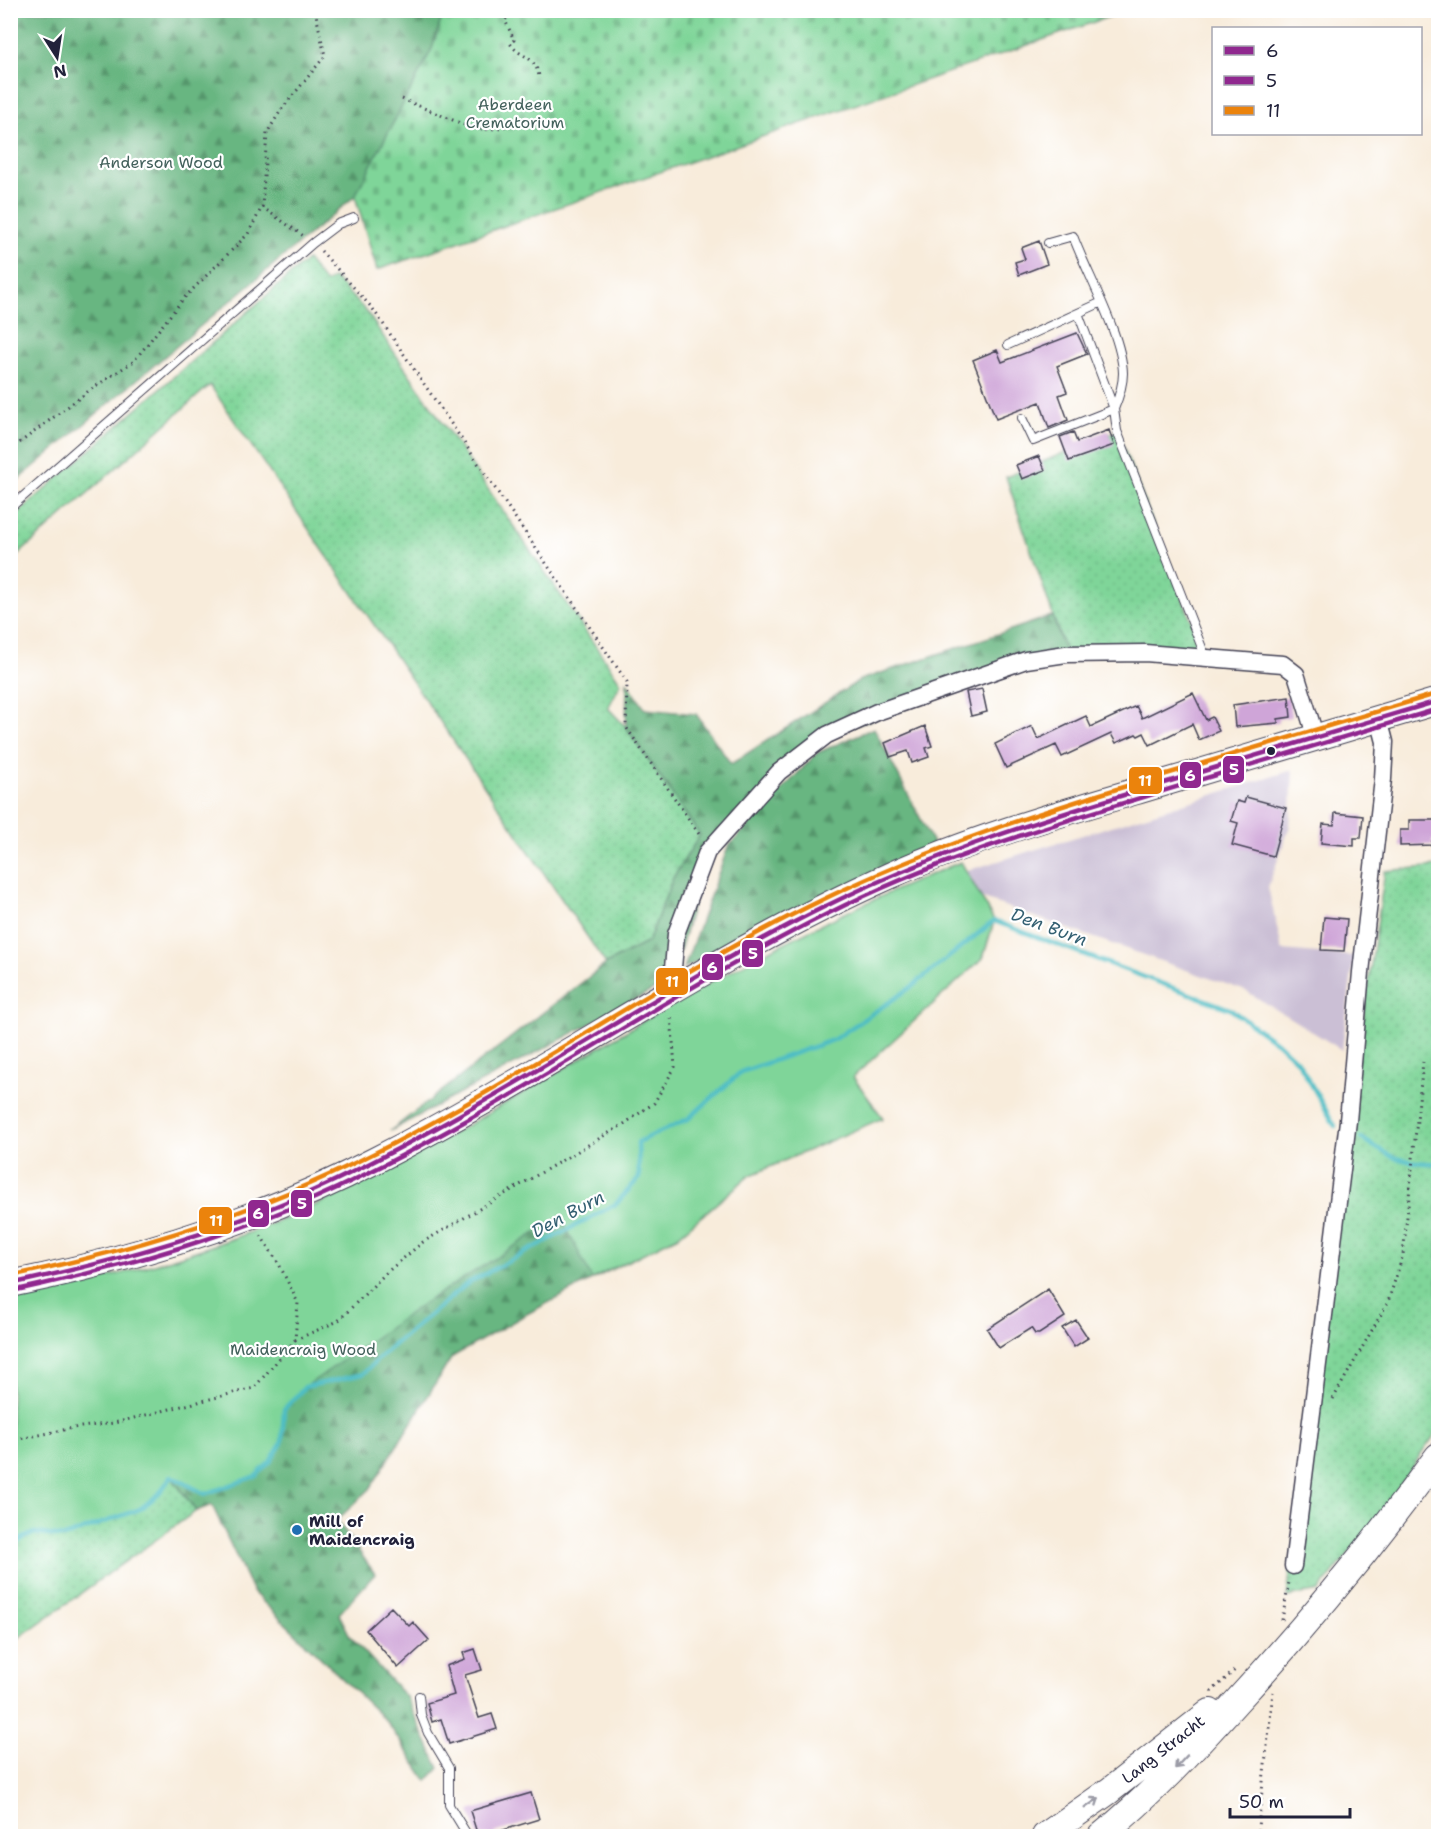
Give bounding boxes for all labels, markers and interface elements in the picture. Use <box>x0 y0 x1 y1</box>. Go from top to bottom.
north arrow <box>27 27 87 87</box>
legend <box>1212 27 1422 135</box>
text: 6 <box>1266 39 1279 63</box>
text: N <box>52 60 68 83</box>
text: 5 <box>1266 69 1277 93</box>
park label: Aberdeen Crematorium <box>466 94 565 133</box>
text: 11 <box>1266 99 1280 123</box>
park label: Anderson Wood <box>99 152 223 173</box>
unlabelled marker <box>1265 745 1277 757</box>
line badge: 5 <box>1222 755 1245 784</box>
text: 5 <box>1229 759 1239 780</box>
line badge: 6 <box>1179 761 1202 789</box>
text: 6 <box>1184 765 1196 786</box>
line badge: 11 <box>1128 766 1163 795</box>
text: 11 <box>1138 770 1152 791</box>
water label: Den Burn <box>1008 902 1090 952</box>
line badge: 5 <box>741 939 764 968</box>
text: 5 <box>748 943 758 964</box>
line badge: 6 <box>701 953 724 981</box>
text: 6 <box>706 957 718 978</box>
line badge: 11 <box>655 967 689 996</box>
text: 11 <box>665 971 679 992</box>
water label: Den Burn <box>527 1185 609 1243</box>
line badge: 5 <box>290 1189 313 1218</box>
text: 5 <box>297 1193 307 1214</box>
line badge: 6 <box>247 1199 270 1228</box>
text: 6 <box>252 1203 264 1224</box>
line badge: 11 <box>198 1206 233 1235</box>
text: 11 <box>209 1210 223 1231</box>
park label: Maidencraig Wood <box>230 1339 376 1360</box>
place label: Mill of Maidencraig <box>309 1511 415 1550</box>
marker: Mill of Maidencraig <box>290 1523 304 1537</box>
street label: Lang Stracht <box>1117 1710 1209 1788</box>
one-way arrow <box>1175 1754 1189 1769</box>
scale bar <box>1230 1781 1350 1819</box>
text: 50 m <box>1239 1790 1284 1814</box>
one-way arrow <box>1084 1797 1100 1809</box>

